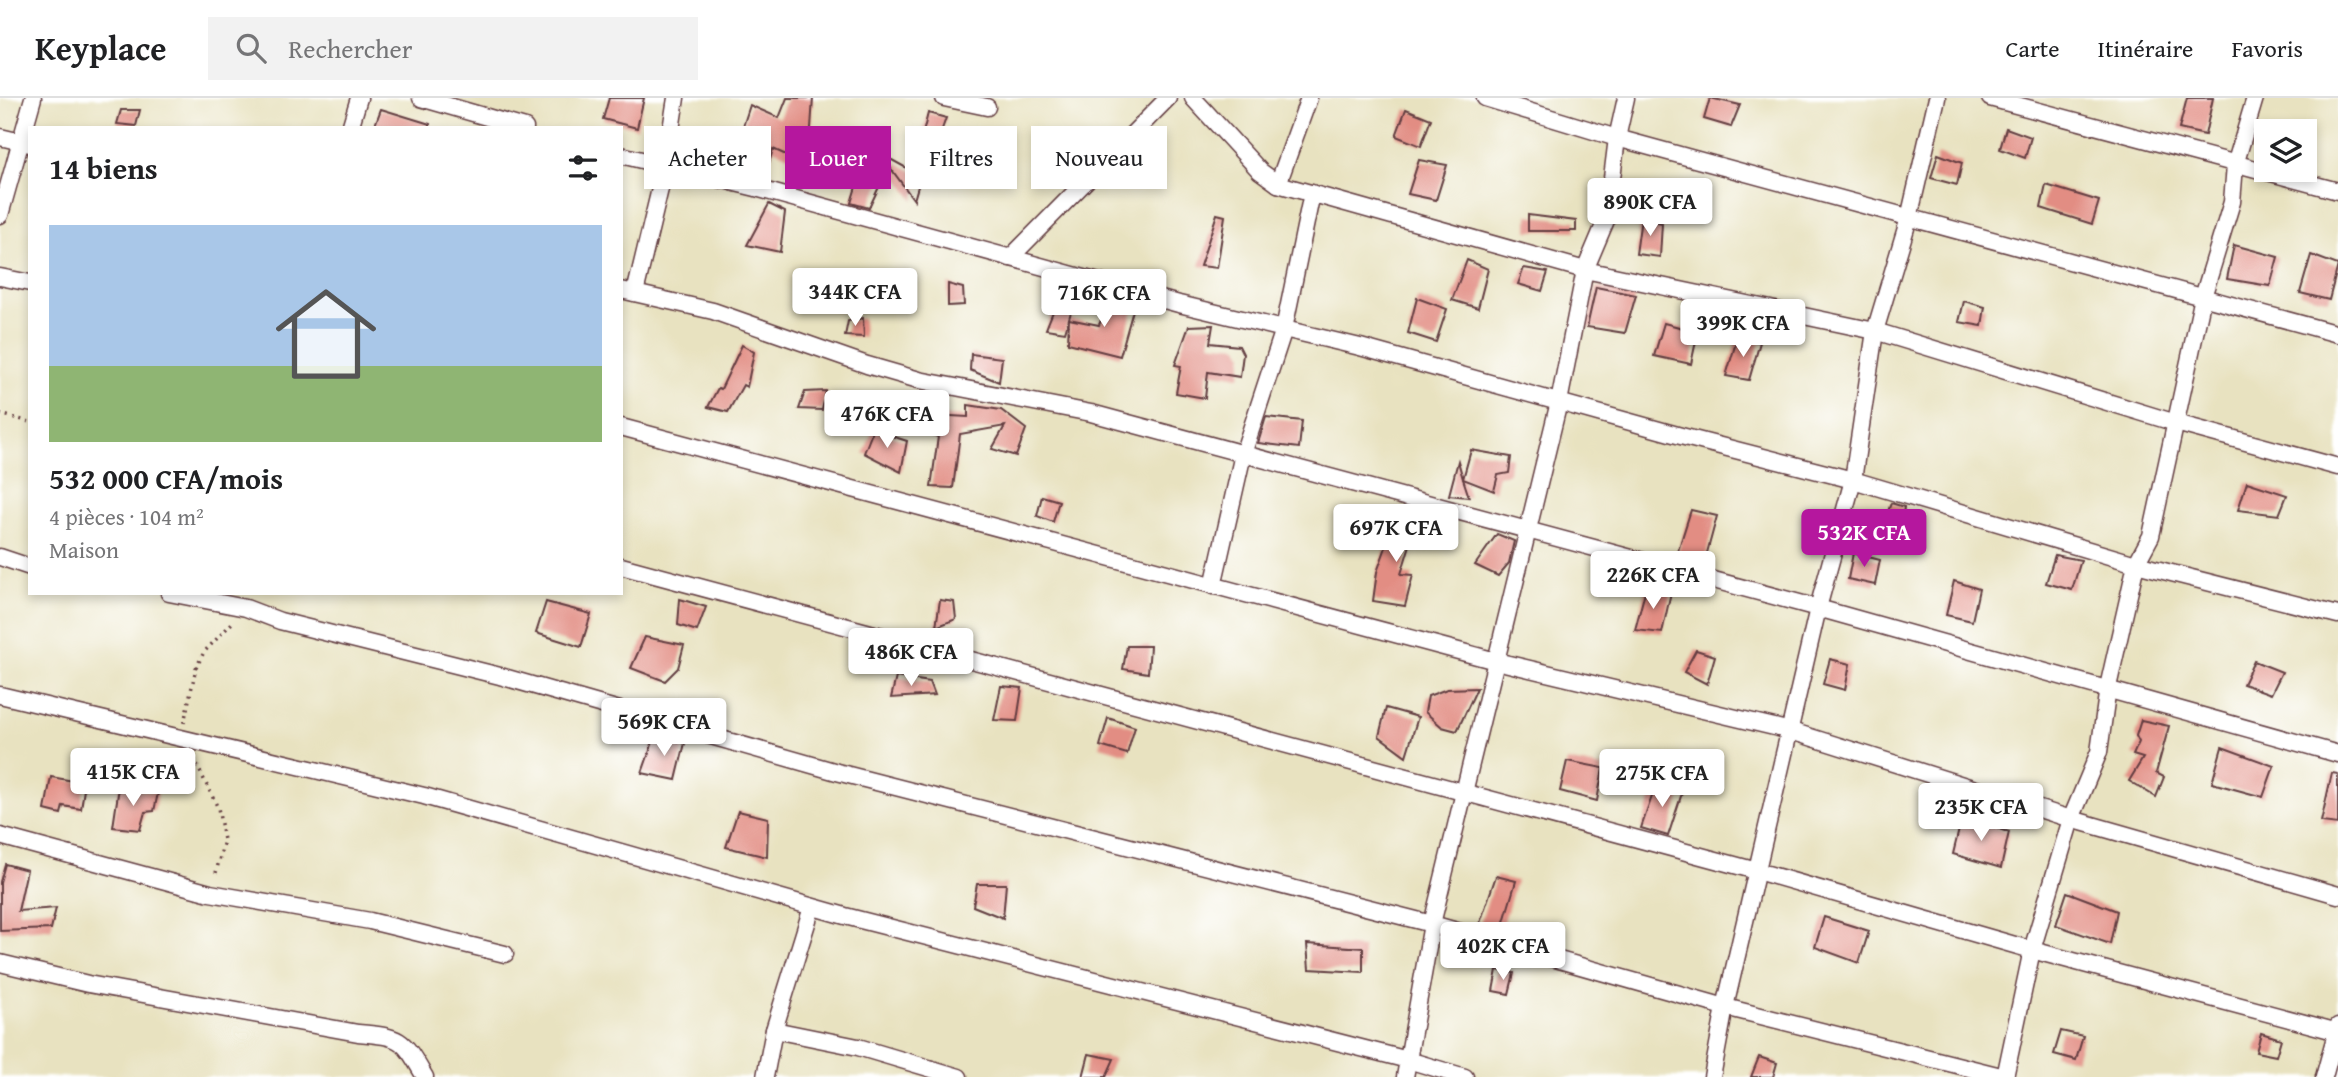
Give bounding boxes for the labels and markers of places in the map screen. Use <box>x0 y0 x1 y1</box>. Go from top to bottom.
pin: 890K CFA <box>1578 178 1722 238</box>
pin: 344K CFA <box>783 268 927 328</box>
pin: 716K CFA <box>1032 270 1176 329</box>
pin: 399K CFA <box>1671 300 1815 359</box>
pin: 476K CFA <box>815 390 959 450</box>
pin: 697K CFA <box>1324 504 1468 564</box>
pin: 532K CFA <box>1792 510 1936 569</box>
pin: 226K CFA <box>1581 552 1725 611</box>
pin: 486K CFA <box>839 628 983 688</box>
pin: 569K CFA <box>592 698 736 758</box>
pin: 415K CFA <box>61 748 205 808</box>
pin: 275K CFA <box>1590 750 1734 809</box>
pin: 235K CFA <box>1909 784 2053 843</box>
pin: 402K CFA <box>1431 922 1575 982</box>

